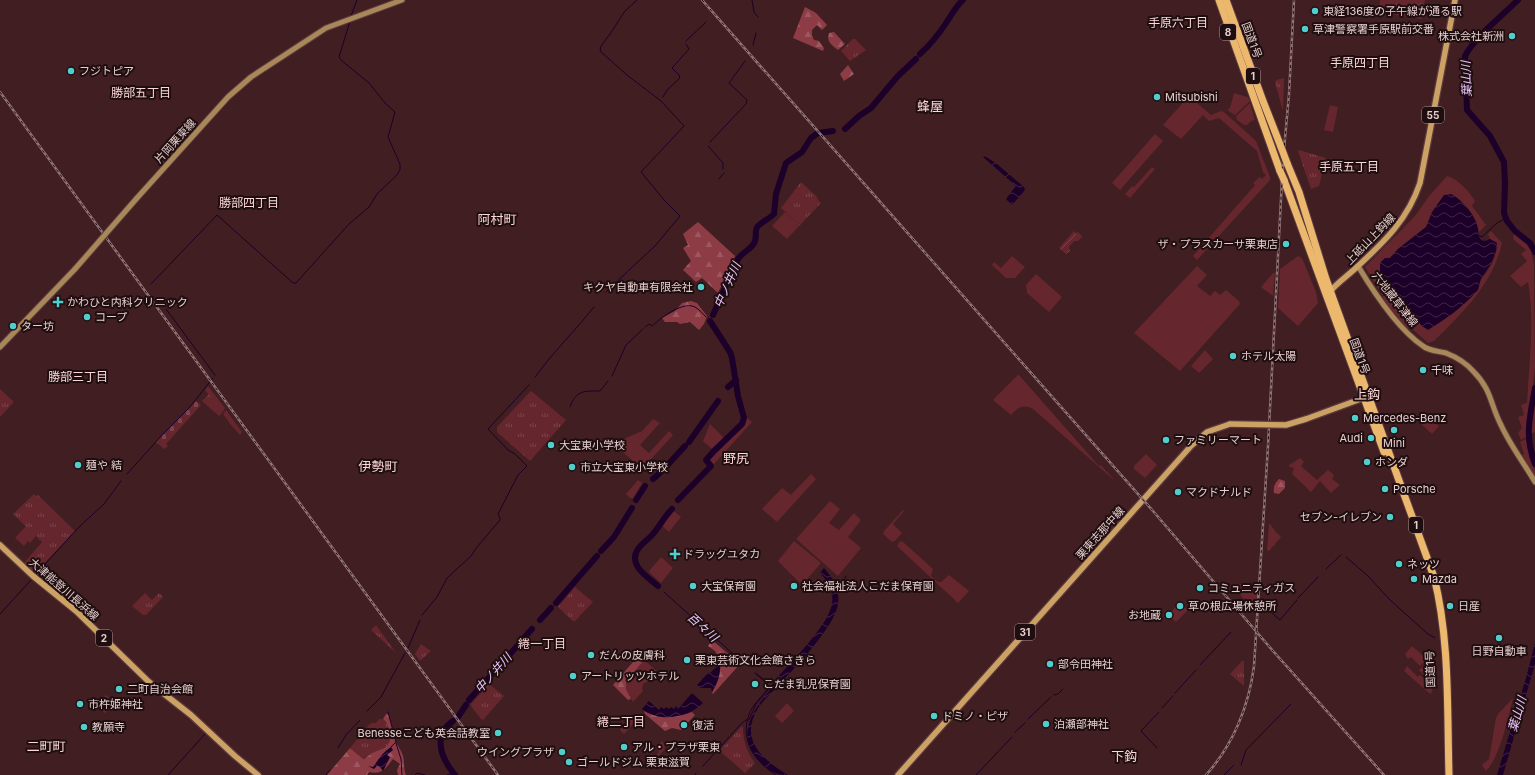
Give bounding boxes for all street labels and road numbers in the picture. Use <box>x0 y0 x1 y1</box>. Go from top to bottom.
street label: 国道1号 <box>1239 20 1265 60</box>
road number: 8 <box>1220 24 1236 40</box>
road number: 1 <box>1246 68 1260 84</box>
road number: 55 <box>1422 107 1444 123</box>
street label: 片岡栗東線 <box>151 116 199 166</box>
street label: 上砥山上鈎線 <box>1342 210 1398 268</box>
street label: 六地蔵草津線 <box>1369 269 1421 329</box>
street label: 国道1号 <box>1347 336 1373 376</box>
street label: 栗東志那中線 <box>1073 504 1127 562</box>
road number: 1 <box>1409 517 1423 533</box>
street label: 大津能登川長浜線 <box>26 555 102 623</box>
road number: 31 <box>1015 624 1035 640</box>
road number: 2 <box>96 630 112 646</box>
street label: 国道1号 <box>1422 650 1438 688</box>

